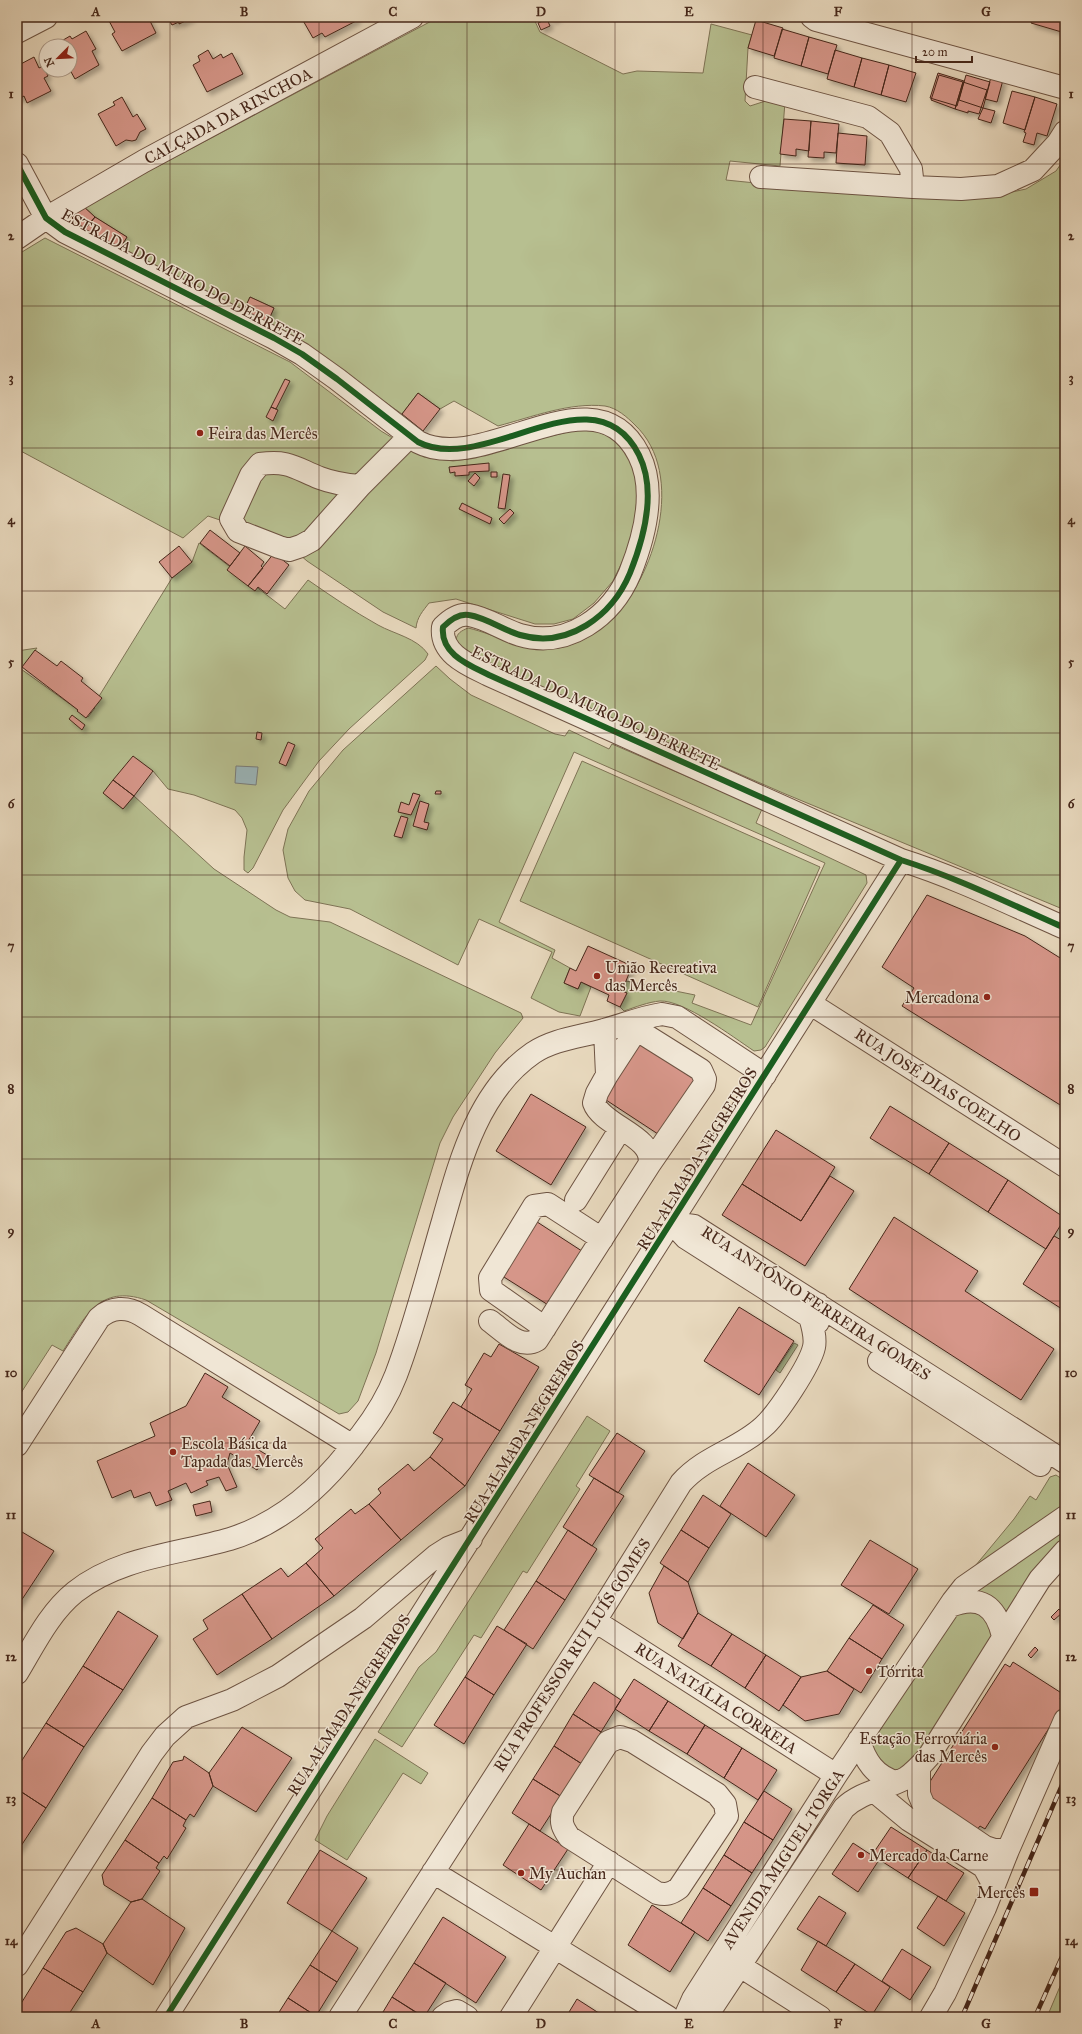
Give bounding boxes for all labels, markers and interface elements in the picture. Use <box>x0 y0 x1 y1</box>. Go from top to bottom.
text: A <box>91 4 101 20</box>
text: B <box>240 4 249 20</box>
text: C <box>389 4 398 20</box>
text: D <box>536 4 546 20</box>
text: E <box>684 4 694 20</box>
text: F <box>834 4 843 20</box>
text: G <box>981 4 991 20</box>
north arrow <box>38 38 78 78</box>
scale bar <box>916 38 972 64</box>
text: 20 m <box>922 45 948 59</box>
text: N <box>41 54 57 69</box>
street label: CALÇADA DA RINCHOA <box>141 64 315 168</box>
text: 1 <box>8 86 14 102</box>
text: 1 <box>1068 86 1074 102</box>
street label: ESTRADA DO MURO DO DERRETE <box>58 205 308 349</box>
text: 2 <box>8 228 15 244</box>
text: 2 <box>1068 228 1075 244</box>
text: 3 <box>8 370 14 386</box>
text: 3 <box>1068 370 1074 386</box>
place label: Feira das Mercês <box>208 424 318 443</box>
marker: Feira das Mercês <box>195 428 205 438</box>
text: 4 <box>7 512 15 528</box>
text: 4 <box>1067 512 1075 528</box>
street label: ESTRADA DO MURO DO DERRETE <box>468 642 724 774</box>
text: 5 <box>8 654 15 670</box>
text: 5 <box>1068 654 1075 670</box>
text: 6 <box>8 796 16 812</box>
text: 6 <box>1068 796 1076 812</box>
text: 7 <box>8 938 15 954</box>
text: 7 <box>1068 938 1075 954</box>
place label: União Recreativa das Mercês <box>605 958 717 995</box>
marker: União Recreativa das Mercês <box>592 971 602 981</box>
place label: Mercadona <box>905 988 979 1007</box>
marker: Mercadona <box>982 992 992 1002</box>
street label: RUA JOSÉ DIAS COELHO <box>851 1022 1026 1147</box>
street label: RUA ALMADA NEGREIROS <box>633 1064 761 1254</box>
text: 8 <box>8 1081 15 1097</box>
text: 8 <box>1068 1081 1075 1097</box>
street label: RUA ANTÓNIO FERREIRA GOMES <box>698 1220 935 1384</box>
text: 9 <box>8 1223 15 1239</box>
text: 9 <box>1068 1223 1075 1239</box>
street label: RUA ALMADA NEGREIROS <box>460 1337 588 1527</box>
text: 10 <box>5 1365 18 1381</box>
text: 10 <box>1065 1365 1078 1381</box>
place label: Escola Básica da Tapada das Mercês <box>181 1434 303 1471</box>
marker: Escola Básica da Tapada das Mercês <box>168 1447 178 1457</box>
text: 11 <box>6 1507 16 1523</box>
text: 11 <box>1066 1507 1076 1523</box>
street label: RUA PROFESSOR RUI LUÍS GOMES <box>488 1534 655 1775</box>
street label: RUA ALMADA NEGREIROS <box>283 1611 415 1799</box>
street label: RUA NATÁLIA CORREIA <box>631 1638 801 1758</box>
text: 12 <box>5 1649 17 1665</box>
text: 12 <box>1065 1649 1077 1665</box>
place label: Tórrita <box>877 1662 924 1681</box>
marker: Tórrita <box>864 1666 874 1676</box>
place label: Estação Ferroviária das Mercês <box>859 1729 987 1766</box>
marker: Estação Ferroviária das Mercês <box>990 1742 1000 1752</box>
street label: AVENIDA MIGUEL TORGA <box>717 1766 848 1953</box>
text: 13 <box>6 1791 16 1807</box>
text: 13 <box>1066 1791 1076 1807</box>
place label: Mercado da Carne <box>869 1846 989 1865</box>
marker: Mercado da Carne <box>856 1850 866 1860</box>
place label: My Auchan <box>529 1864 607 1883</box>
marker: My Auchan <box>516 1868 526 1878</box>
place label: Mercês <box>977 1883 1025 1902</box>
marker: Mercês <box>1028 1886 1040 1898</box>
text: 14 <box>5 1933 18 1949</box>
text: 14 <box>1065 1933 1078 1949</box>
text: A <box>91 2016 101 2032</box>
text: B <box>240 2016 249 2032</box>
text: C <box>389 2016 398 2032</box>
text: D <box>536 2016 546 2032</box>
text: E <box>684 2016 694 2032</box>
text: F <box>834 2016 843 2032</box>
text: G <box>981 2016 991 2032</box>

